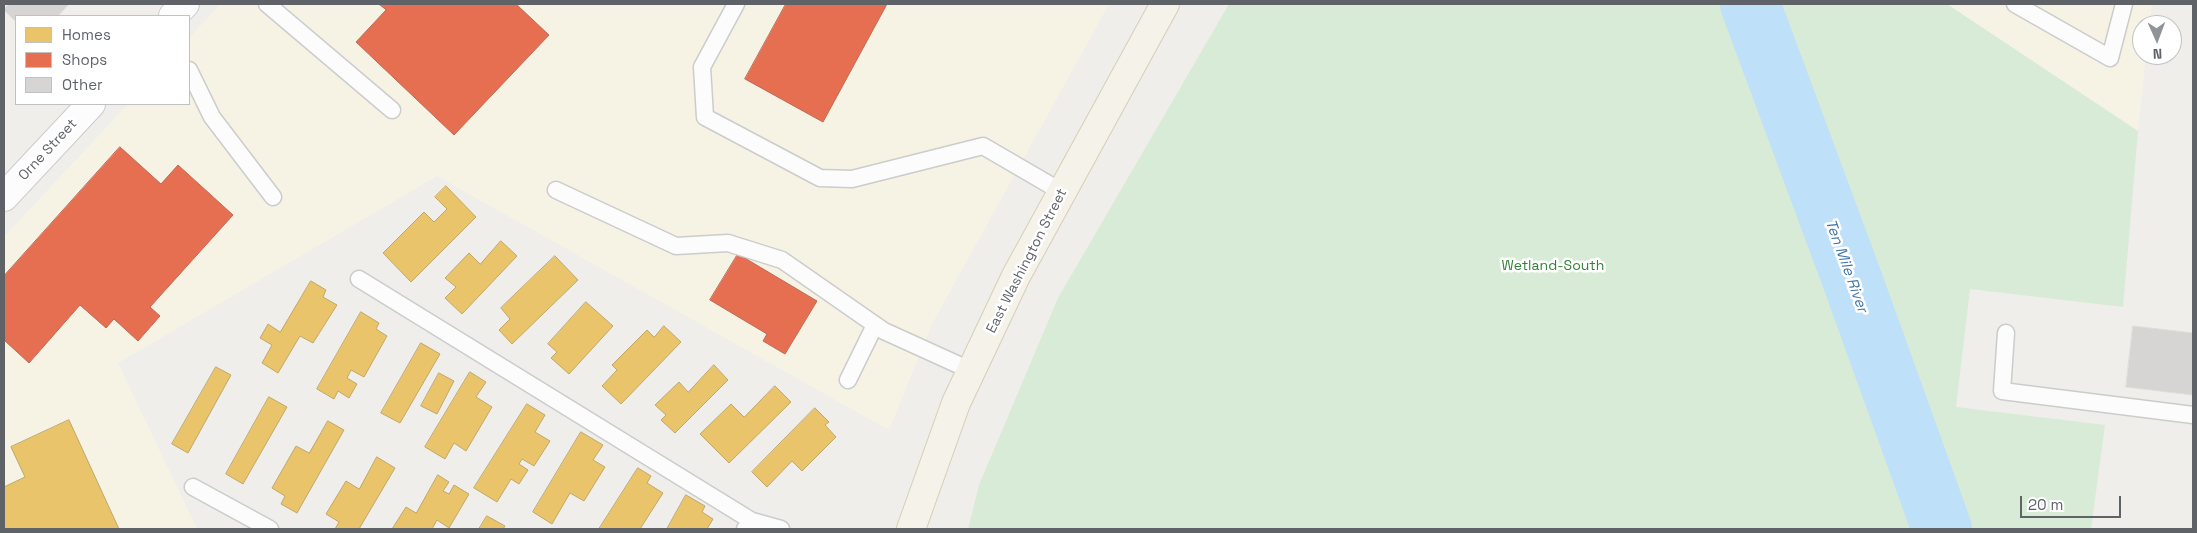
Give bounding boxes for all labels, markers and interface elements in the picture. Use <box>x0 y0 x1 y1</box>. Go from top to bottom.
legend <box>15 15 190 105</box>
north arrow <box>2132 15 2182 65</box>
text: Homes <box>62 25 111 44</box>
text: N <box>2152 45 2163 63</box>
text: Shops <box>62 50 107 69</box>
text: Other <box>62 75 103 94</box>
street label: Orne Street <box>15 116 81 184</box>
street label: East Washington Street <box>983 186 1071 336</box>
water label: Ten Mile River <box>1821 217 1871 315</box>
park label: Wetland-South <box>1502 258 1604 274</box>
scale bar <box>2022 486 2123 518</box>
text: 20 m <box>2028 495 2063 514</box>

